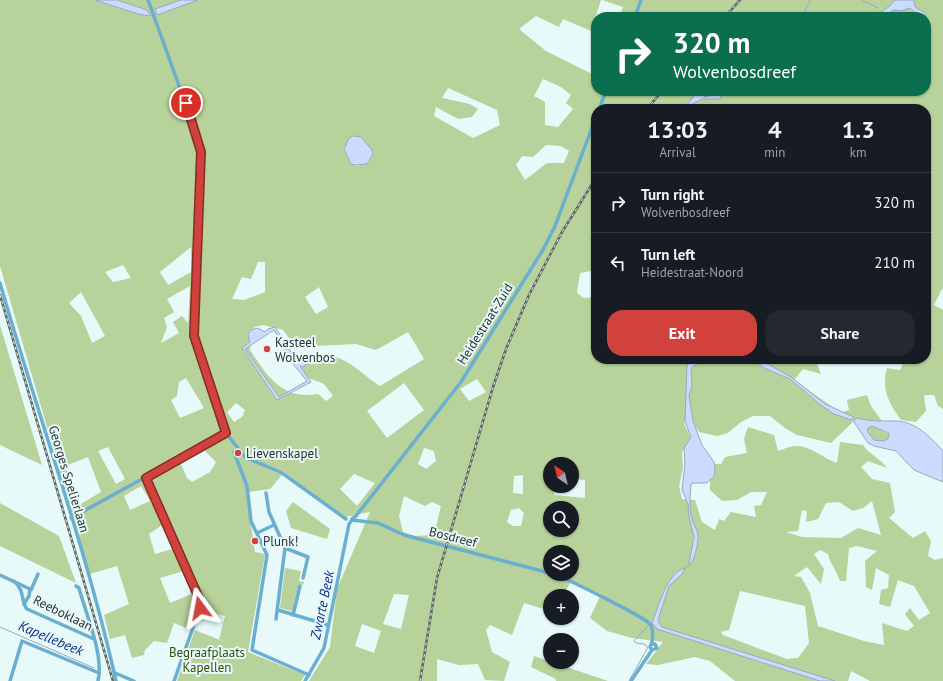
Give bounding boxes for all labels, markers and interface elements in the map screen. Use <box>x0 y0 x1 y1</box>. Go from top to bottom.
text: 320 m <box>673 24 750 61</box>
icon: right <box>607 28 659 80</box>
text: Wolvenbosdreef <box>673 60 796 83</box>
pin <box>169 86 203 120</box>
icon: arrive <box>175 92 197 114</box>
text: 13:03 <box>647 114 708 145</box>
text: 4 <box>768 114 782 145</box>
text: 1.3 <box>842 114 875 145</box>
text: Arrival <box>659 144 696 161</box>
text: min <box>764 144 785 161</box>
text: km <box>850 144 867 161</box>
text: Turn right <box>641 185 704 204</box>
icon: right <box>607 192 629 214</box>
text: 320 m <box>874 193 915 212</box>
text: Wolvenbosdreef <box>641 204 730 221</box>
text: Turn left <box>641 245 695 264</box>
icon: left <box>607 252 629 274</box>
text: 210 m <box>874 253 915 272</box>
text: Heidestraat-Noord <box>641 264 743 281</box>
street label: Heidestraat-Zuid <box>453 280 517 368</box>
button: Exit <box>607 310 757 356</box>
button: Share <box>765 310 915 356</box>
place label: Kasteel Wolvenbos <box>275 334 335 366</box>
marker: Kasteel Wolvenbos <box>262 344 272 354</box>
street label: Georges Spelierlaan <box>45 423 93 535</box>
place label: Lievenskapel <box>246 445 318 462</box>
marker: Lievenskapel <box>233 448 243 458</box>
north arrow <box>543 457 579 493</box>
map controls <box>543 457 579 669</box>
button: search <box>543 501 579 537</box>
street label: Bosdreef <box>427 523 479 551</box>
place label: Plunk! <box>263 533 298 550</box>
marker: Plunk! <box>250 536 260 546</box>
button: layers <box>543 545 579 581</box>
water label: Zwarte Beek <box>306 568 338 642</box>
position arrow <box>179 587 221 629</box>
button: + <box>543 589 579 625</box>
street label: Reeboklaan <box>30 591 96 635</box>
water label: Kapellebeek <box>16 616 87 660</box>
button: − <box>543 633 579 669</box>
park label: Begraafplaats Kapellen <box>169 644 245 676</box>

